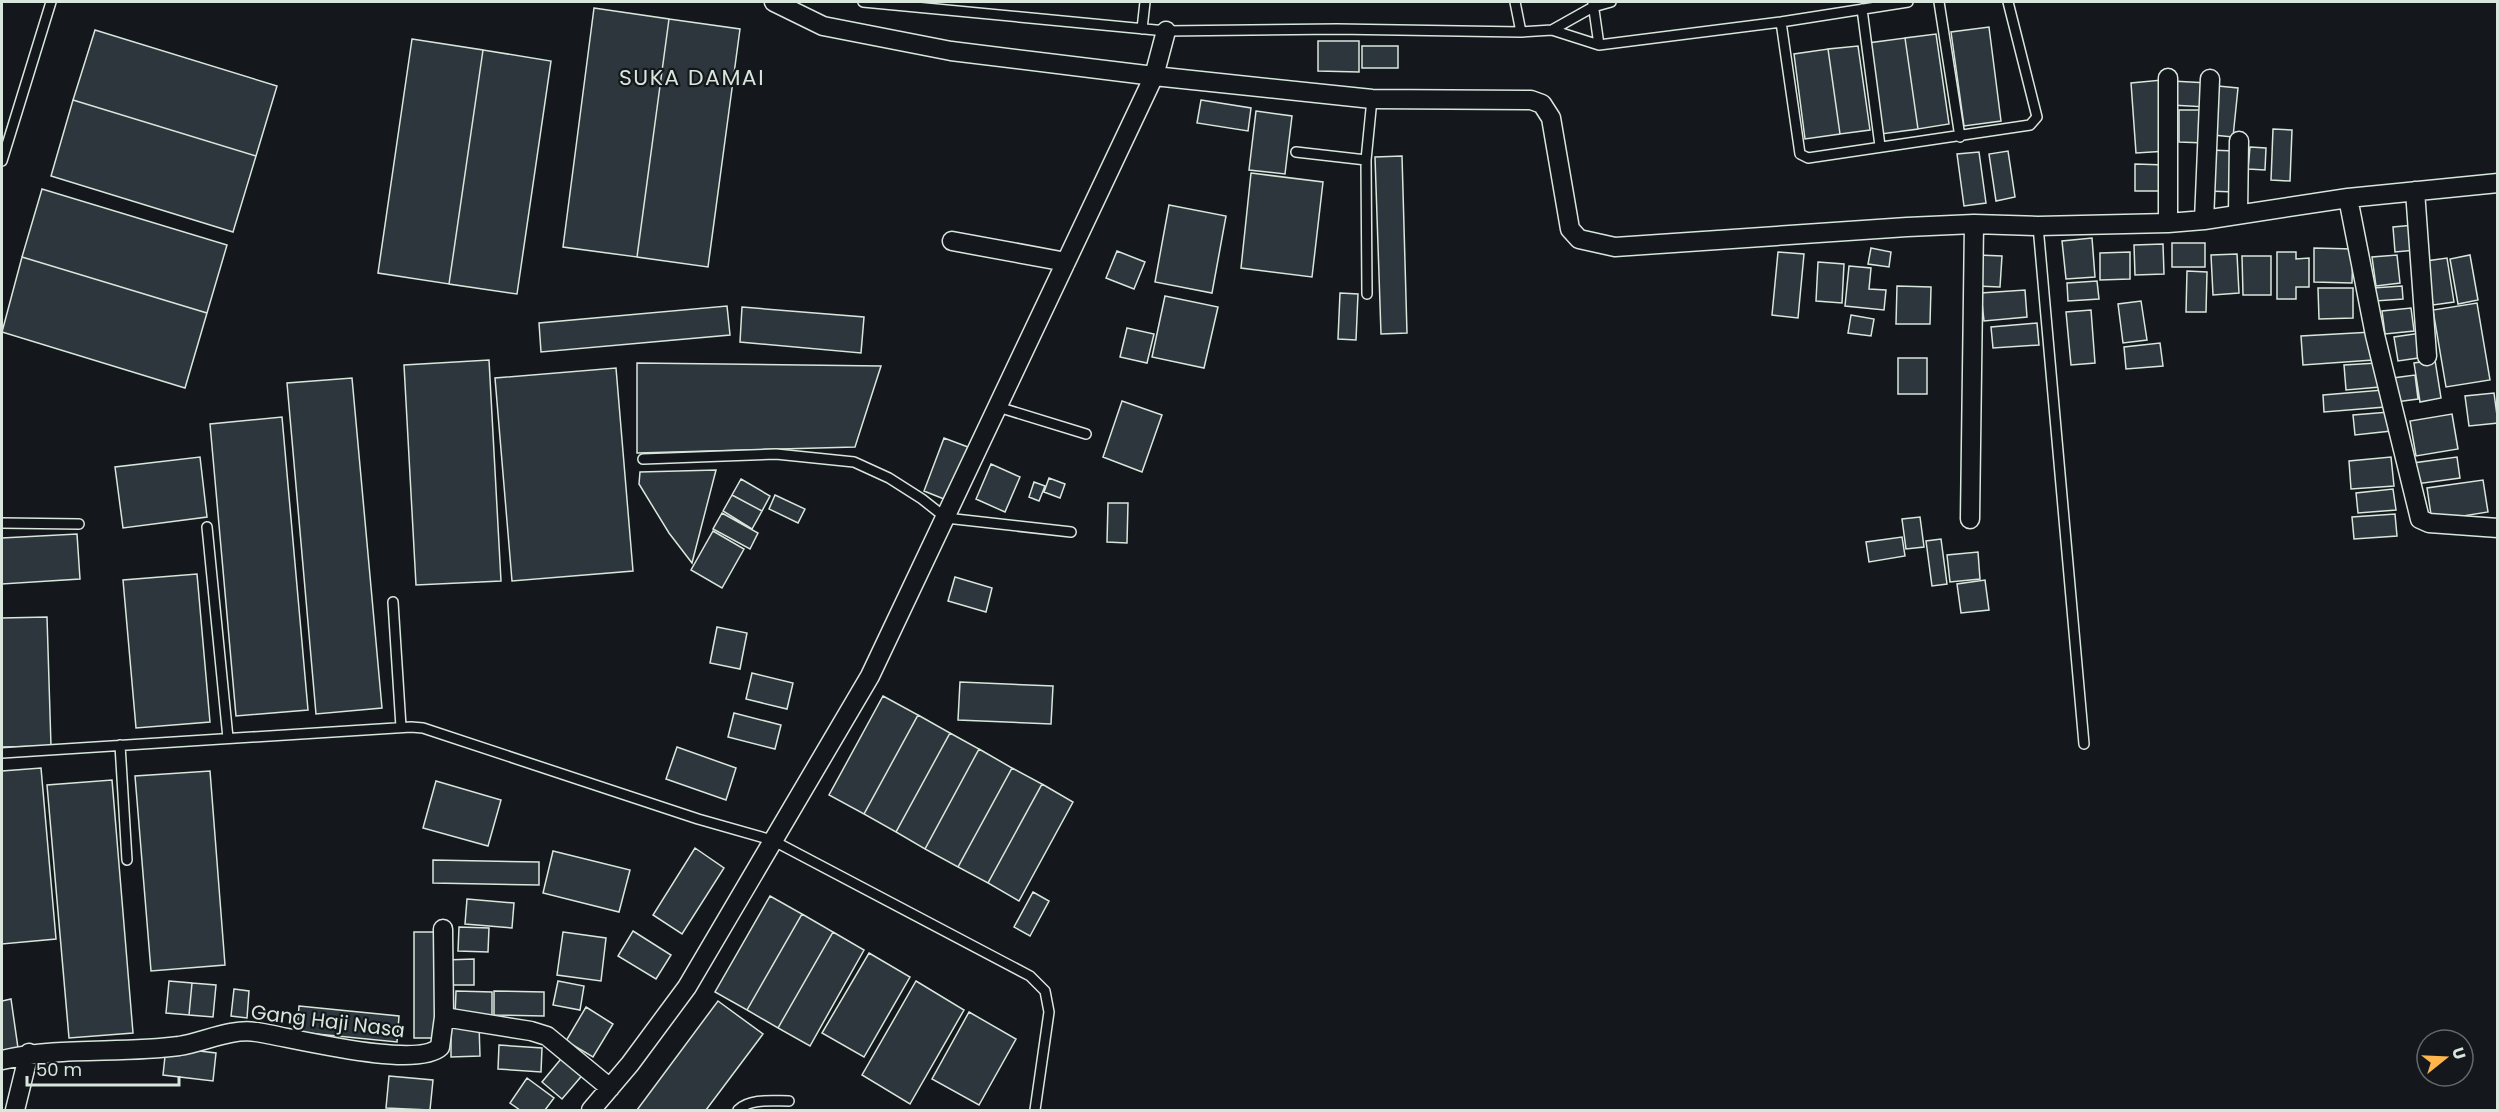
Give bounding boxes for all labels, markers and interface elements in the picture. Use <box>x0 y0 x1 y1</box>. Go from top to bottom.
district label: SUKA DAMAI <box>619 62 765 93</box>
street label: Gang Haji Nasa <box>249 998 407 1044</box>
north arrow <box>2415 1028 2475 1088</box>
text: U <box>2446 1045 2471 1062</box>
scale bar <box>27 1049 178 1087</box>
text: 50 m <box>36 1057 82 1082</box>

